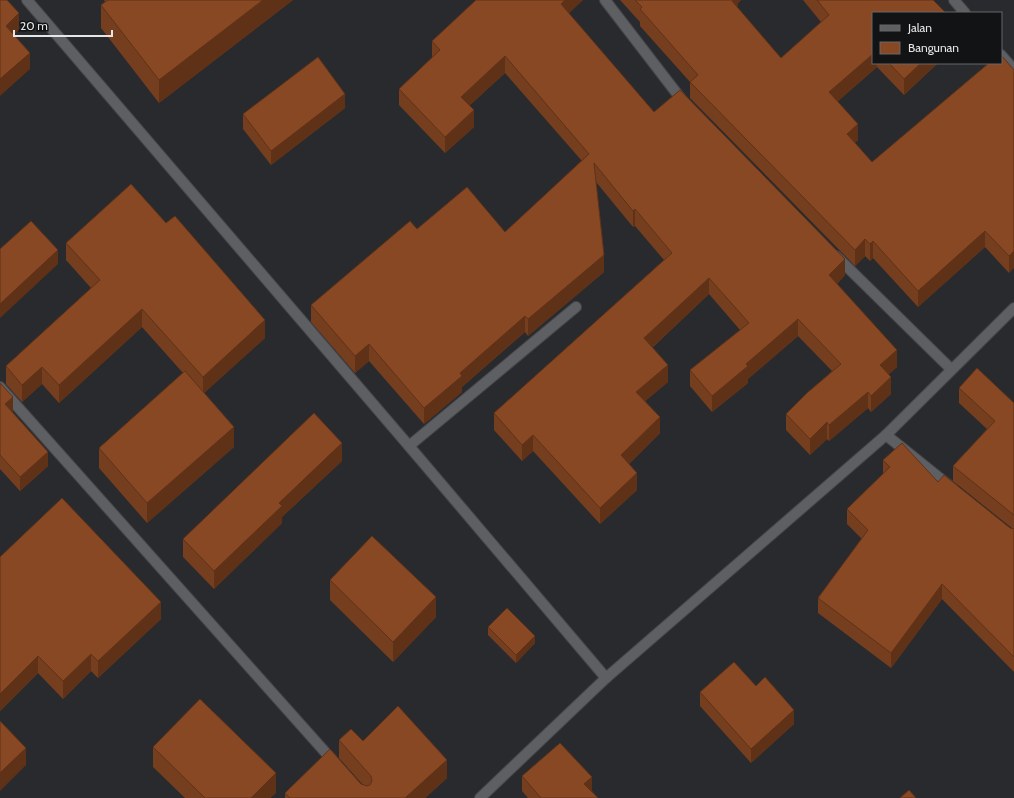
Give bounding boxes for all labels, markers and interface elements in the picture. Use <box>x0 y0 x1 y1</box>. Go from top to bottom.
scale bar <box>14 12 112 38</box>
legend <box>872 12 1002 64</box>
text: 20 m <box>20 18 48 33</box>
text: Jalan <box>907 20 932 35</box>
text: Bangunan <box>908 40 959 55</box>

